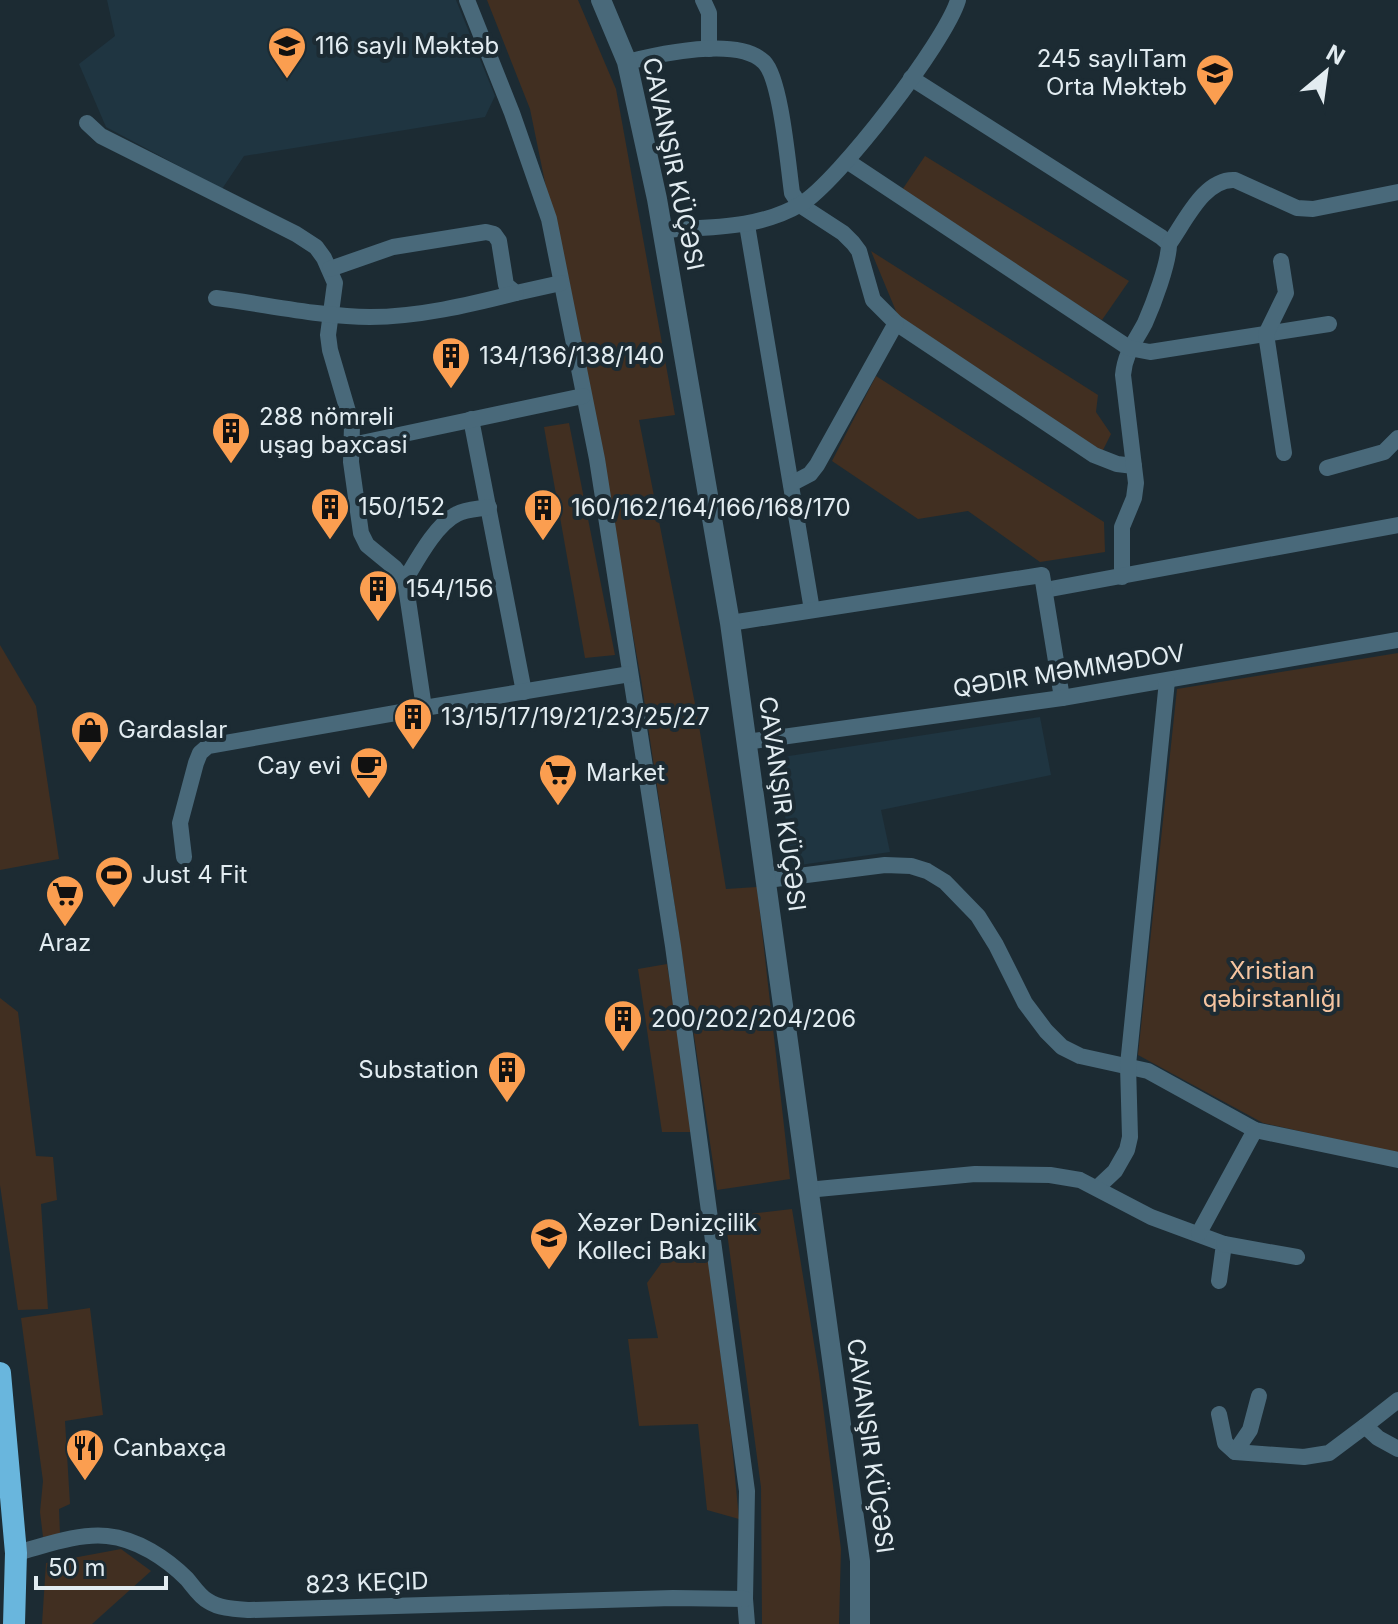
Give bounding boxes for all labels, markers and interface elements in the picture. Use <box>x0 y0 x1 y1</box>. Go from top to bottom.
school or university icon: 116 saylı Məktəb <box>266 25 308 80</box>
place label: 116 saylı Məktəb <box>315 31 499 60</box>
north arrow <box>1286 32 1366 112</box>
text: N <box>1322 39 1349 70</box>
place label: 245 saylıTam Orta Məktəb <box>1037 44 1187 101</box>
school or university icon: 245 saylıTam Orta Məktəb <box>1194 52 1236 107</box>
street label: CAVANŞIR KÜÇƏSI <box>637 55 710 273</box>
building icon: 134/136/138/140 <box>430 335 472 390</box>
place label: 134/136/138/140 <box>479 341 664 370</box>
place label: 288 nömrəli uşag baxcasi <box>259 402 408 459</box>
building icon: 288 nömrəli uşag baxcasi <box>210 410 252 465</box>
building icon: 150/152 <box>309 486 351 541</box>
building icon: 160/162/164/166/168/170 <box>522 487 564 542</box>
place label: 150/152 <box>358 492 445 521</box>
place label: 160/162/164/166/168/170 <box>571 493 851 522</box>
building icon: 154/156 <box>357 568 399 623</box>
place label: 154/156 <box>406 574 494 603</box>
street label: QƏDIR MƏMMƏDOV <box>951 638 1187 703</box>
street label: CAVANŞIR KÜÇƏSI <box>753 695 812 913</box>
building icon: 13/15/17/19/21/23/25/27 <box>392 696 434 751</box>
place label: 13/15/17/19/21/23/25/27 <box>441 702 710 731</box>
shop icon: Gardaslar <box>69 709 111 764</box>
place label: Gardaslar <box>118 715 227 744</box>
cafe icon: Cay evi <box>348 745 390 800</box>
place label: Cay evi <box>257 751 341 780</box>
supermarket icon: Market <box>537 752 579 807</box>
place label: Market <box>586 758 665 787</box>
sports icon: Just 4 Fit <box>93 854 135 909</box>
place label: Just 4 Fit <box>142 860 247 889</box>
supermarket icon: Araz <box>44 873 86 928</box>
place label: Araz <box>39 928 91 957</box>
park label: Xristian qəbirstanlığı <box>1203 956 1341 1013</box>
building icon: 200/202/204/206 <box>602 998 644 1053</box>
place label: 200/202/204/206 <box>651 1004 856 1033</box>
building icon: Substation <box>486 1049 528 1104</box>
place label: Substation <box>358 1055 479 1084</box>
place label: Xəzər Dənizçilik Kolleci Bakı <box>577 1208 758 1265</box>
school or university icon: Xəzər Dənizçilik Kolleci Bakı <box>528 1216 570 1271</box>
street label: CAVANŞIR KÜÇƏSI <box>841 1337 900 1555</box>
restaurant icon: Canbaxça <box>64 1427 106 1482</box>
place label: Canbaxça <box>113 1433 227 1462</box>
scale bar <box>36 1540 166 1590</box>
text: 50 m <box>48 1553 106 1582</box>
street label: 823 KEÇID <box>305 1566 429 1599</box>

